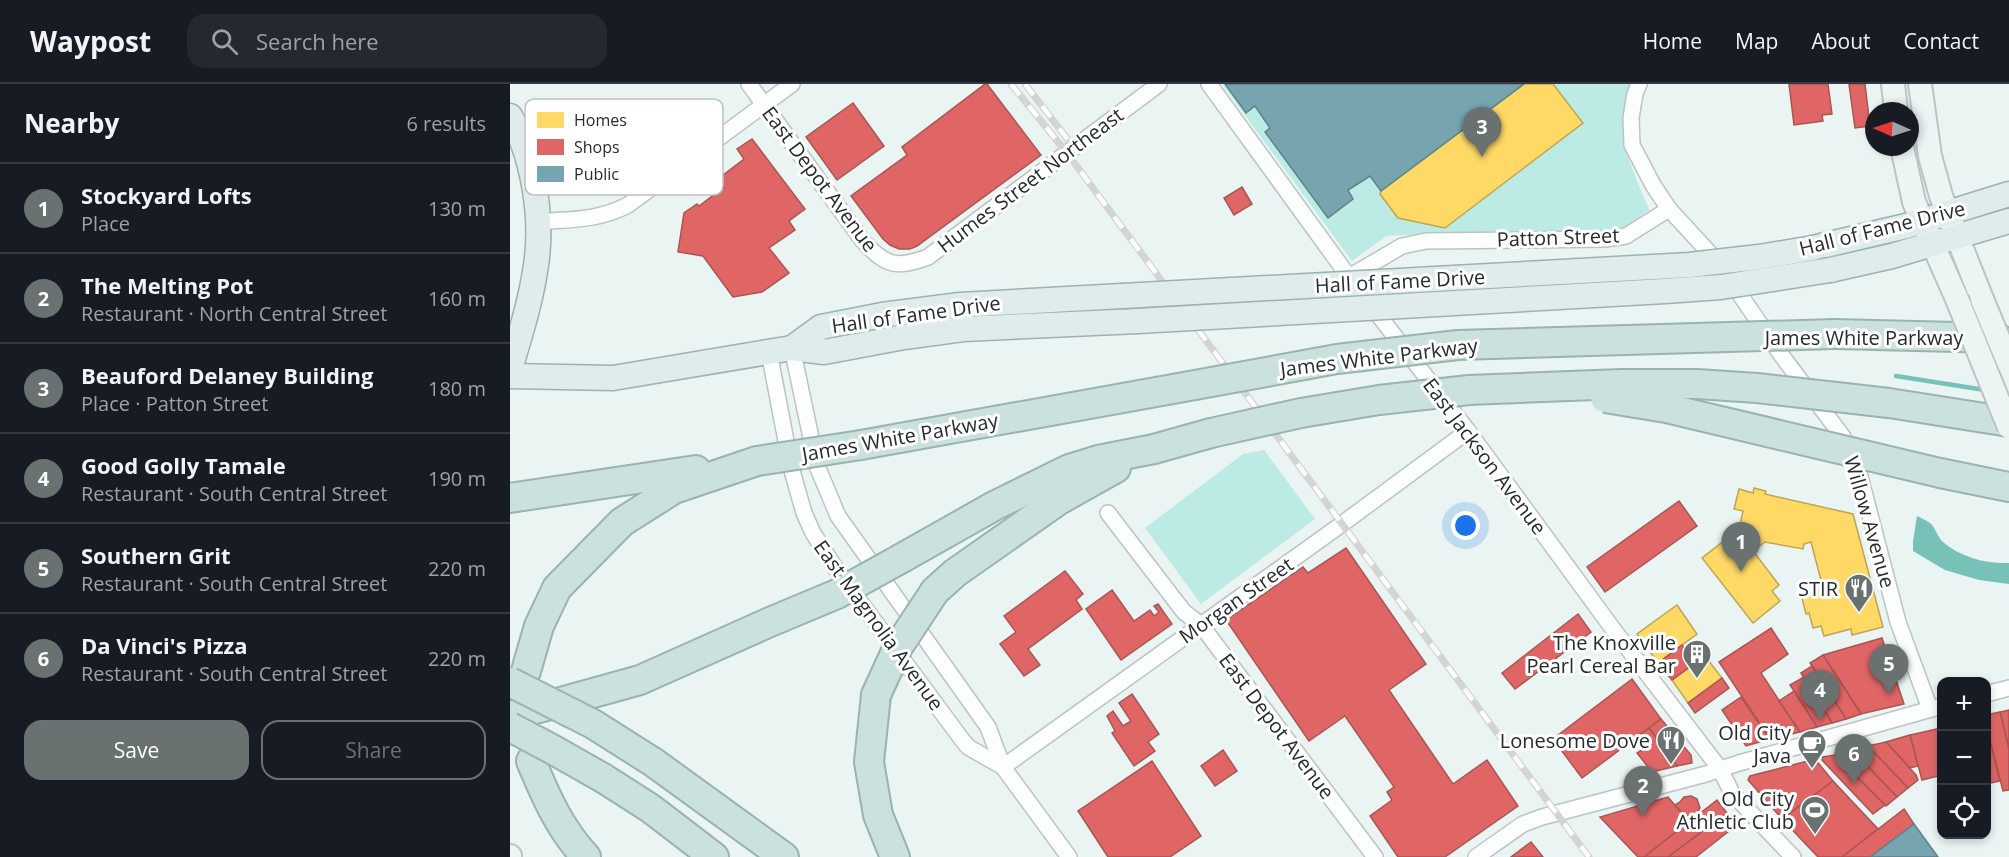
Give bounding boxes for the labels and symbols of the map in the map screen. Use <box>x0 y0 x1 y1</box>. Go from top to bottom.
legend <box>525 99 723 195</box>
street label: East Depot Avenue <box>756 101 884 257</box>
street label: Humes Street Northeast <box>932 101 1128 259</box>
north arrow <box>1865 102 1919 156</box>
pin: 3 <box>1462 107 1502 157</box>
text: Homes <box>574 109 627 131</box>
text: Shops <box>574 136 620 158</box>
text: Public <box>574 163 619 185</box>
street label: Hall of Fame Drive <box>1796 194 1968 262</box>
street label: Patton Street <box>1496 221 1620 253</box>
street label: Hall of Fame Drive <box>1314 263 1486 299</box>
street label: Hall of Fame Drive <box>830 289 1002 339</box>
street label: James White Parkway <box>1763 324 1964 351</box>
street label: James White Parkway <box>1277 331 1480 383</box>
street label: East Jackson Avenue <box>1417 372 1553 540</box>
street label: James White Parkway <box>798 406 1001 468</box>
street label: Willow Avenue <box>1838 453 1902 591</box>
your location <box>1451 511 1480 540</box>
pin: 1 <box>1722 522 1760 572</box>
street label: East Magnolia Avenue <box>808 534 950 716</box>
street label: Morgan Street <box>1174 551 1298 649</box>
restaurant icon: STIR <box>1843 572 1875 614</box>
place label: STIR <box>1798 575 1839 602</box>
place label: The Knoxville Pearl Cereal Bar <box>1526 629 1676 679</box>
building icon: The Knoxville Pearl Cereal Bar <box>1681 638 1713 680</box>
pin: 5 <box>1870 644 1908 694</box>
street label: East Depot Avenue <box>1213 648 1341 804</box>
pin: 4 <box>1800 670 1840 720</box>
place label: Old City Java <box>1718 719 1792 769</box>
restaurant icon: Lonesome Dove <box>1655 724 1687 766</box>
place label: Lonesome Dove <box>1500 727 1650 754</box>
cafe icon: Old City Java <box>1796 728 1828 770</box>
pin: 6 <box>1834 734 1874 784</box>
pin: 2 <box>1624 766 1662 816</box>
place label: Old City Athletic Club <box>1677 785 1795 835</box>
sports icon: Old City Athletic Club <box>1799 794 1831 836</box>

